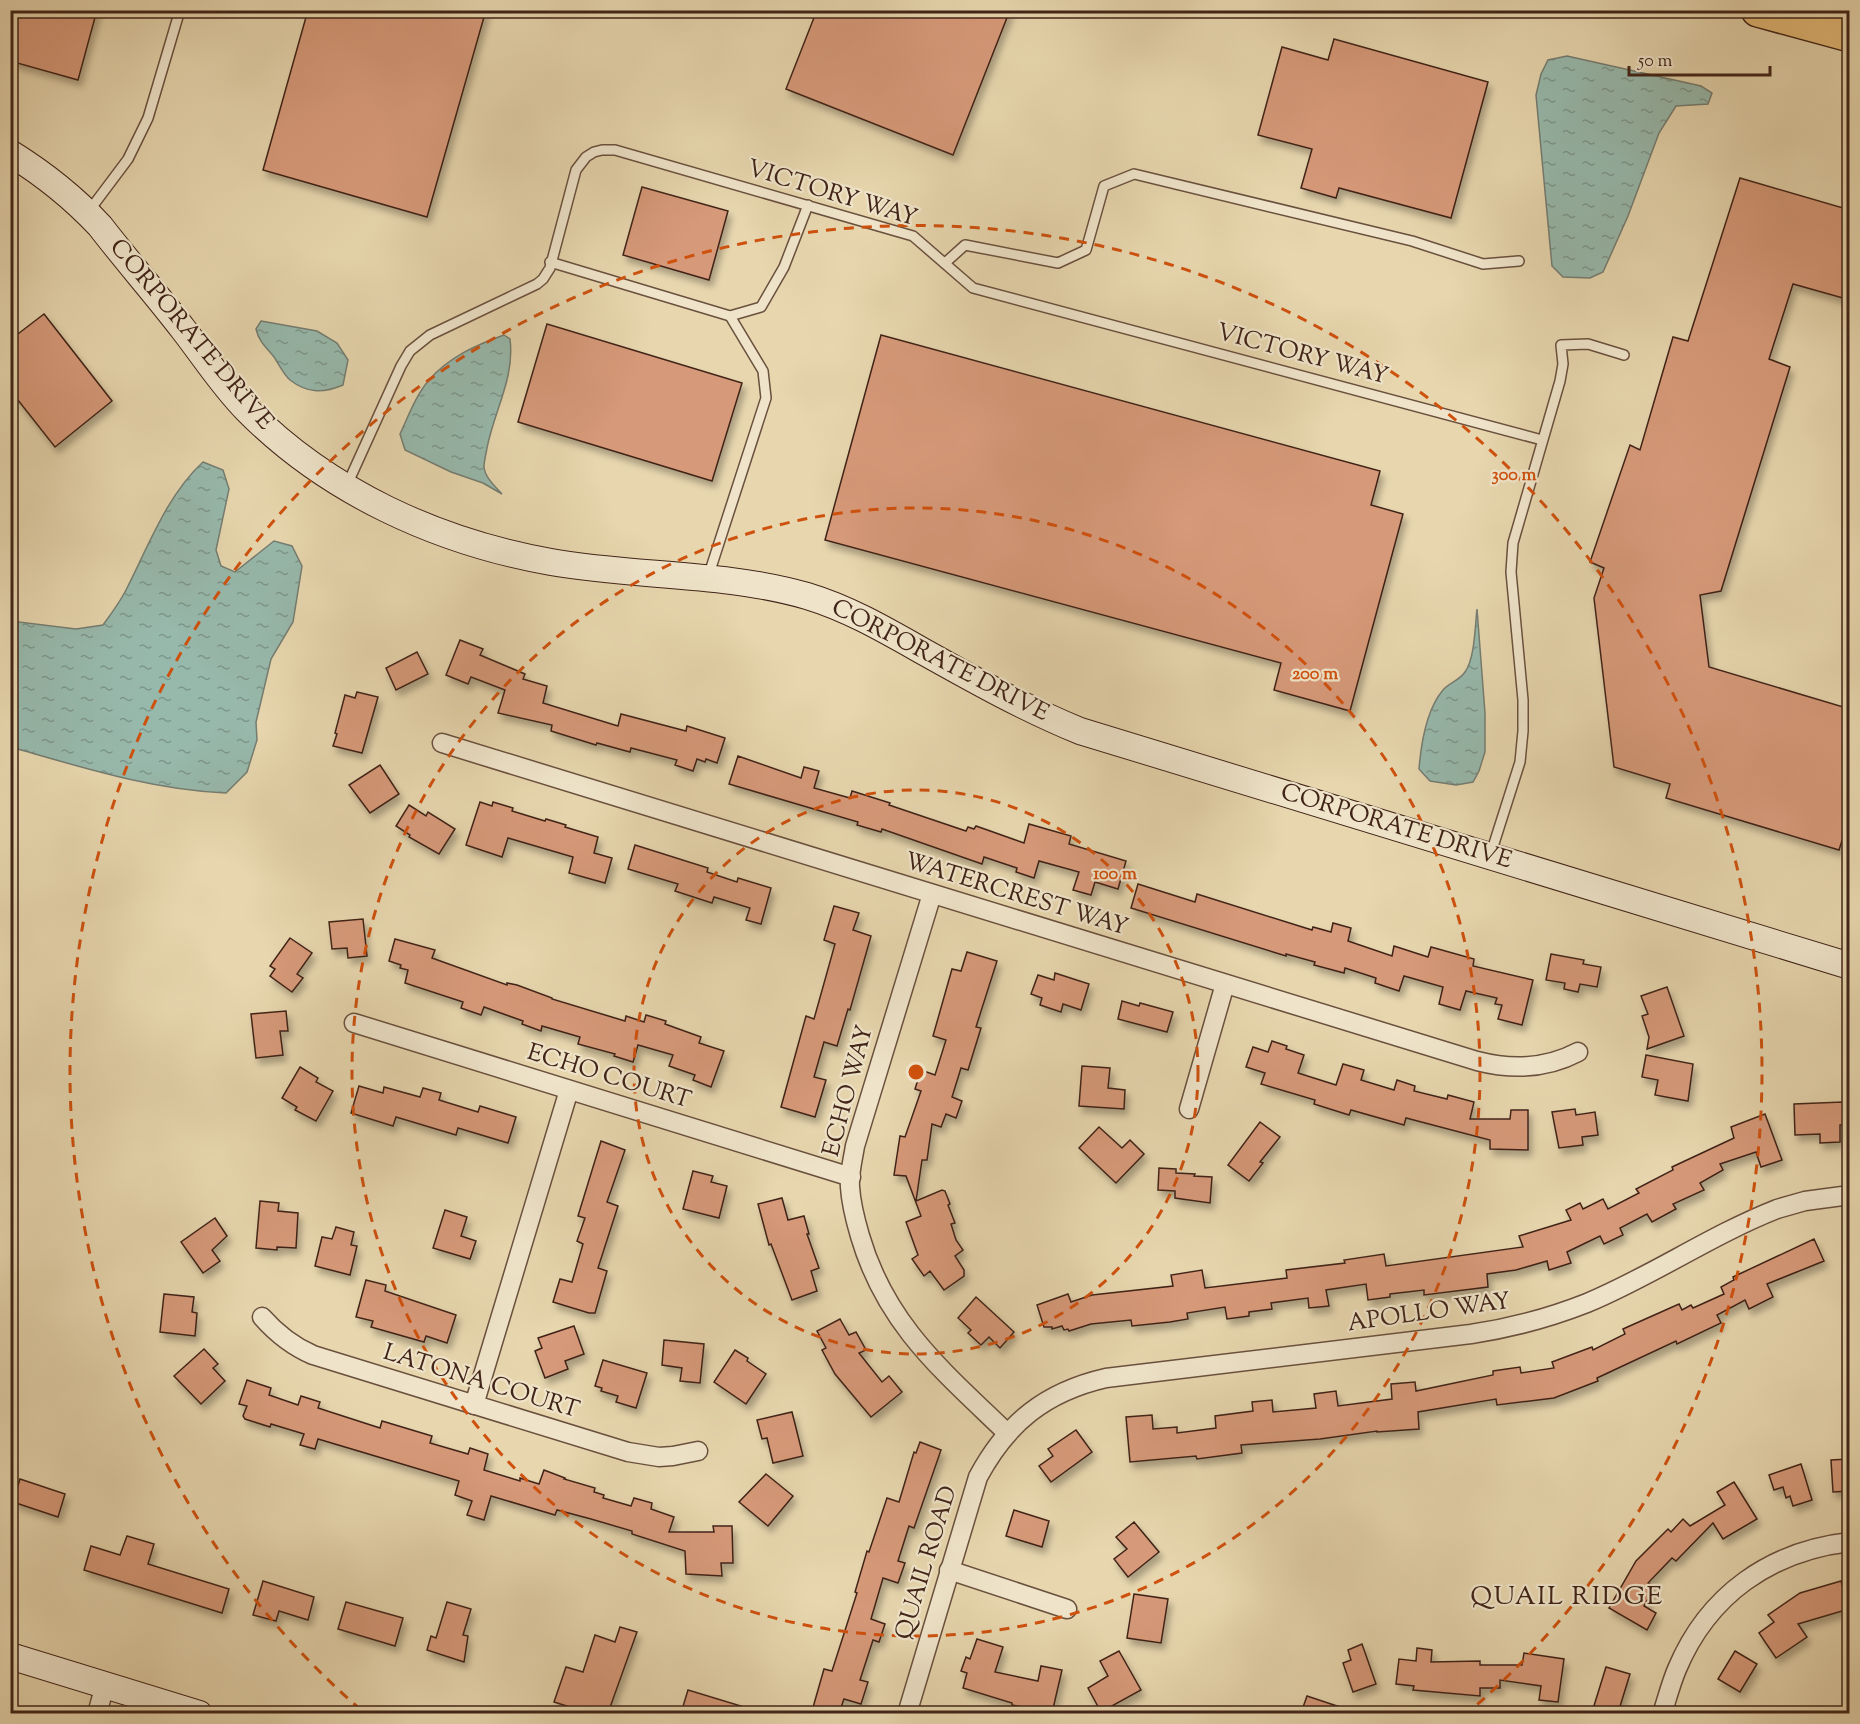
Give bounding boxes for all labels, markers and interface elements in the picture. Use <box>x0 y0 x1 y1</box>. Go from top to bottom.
scale bar <box>1629 39 1770 77</box>
text: 50 m <box>1637 49 1673 75</box>
street label: VICTORY WAY <box>743 152 921 236</box>
street label: CORPORATE DRIVE <box>101 232 282 438</box>
street label: VICTORY WAY <box>1212 316 1392 394</box>
text: 300 m <box>1492 463 1537 489</box>
street label: CORPORATE DRIVE <box>825 591 1055 731</box>
text: 200 m <box>1292 662 1338 688</box>
street label: CORPORATE DRIVE <box>1276 776 1516 879</box>
street label: WATERCREST WAY <box>900 845 1132 945</box>
text: 100 m <box>1093 862 1137 888</box>
street label: ECHO WAY <box>815 1022 883 1160</box>
street label: ECHO COURT <box>523 1036 695 1118</box>
centre of rings <box>906 1062 926 1082</box>
street label: APOLLO WAY <box>1345 1285 1513 1341</box>
street label: LATONA COURT <box>379 1336 583 1428</box>
street label: QUAIL ROAD <box>887 1482 967 1644</box>
district label: QUAIL RIDGE <box>1470 1579 1664 1616</box>

